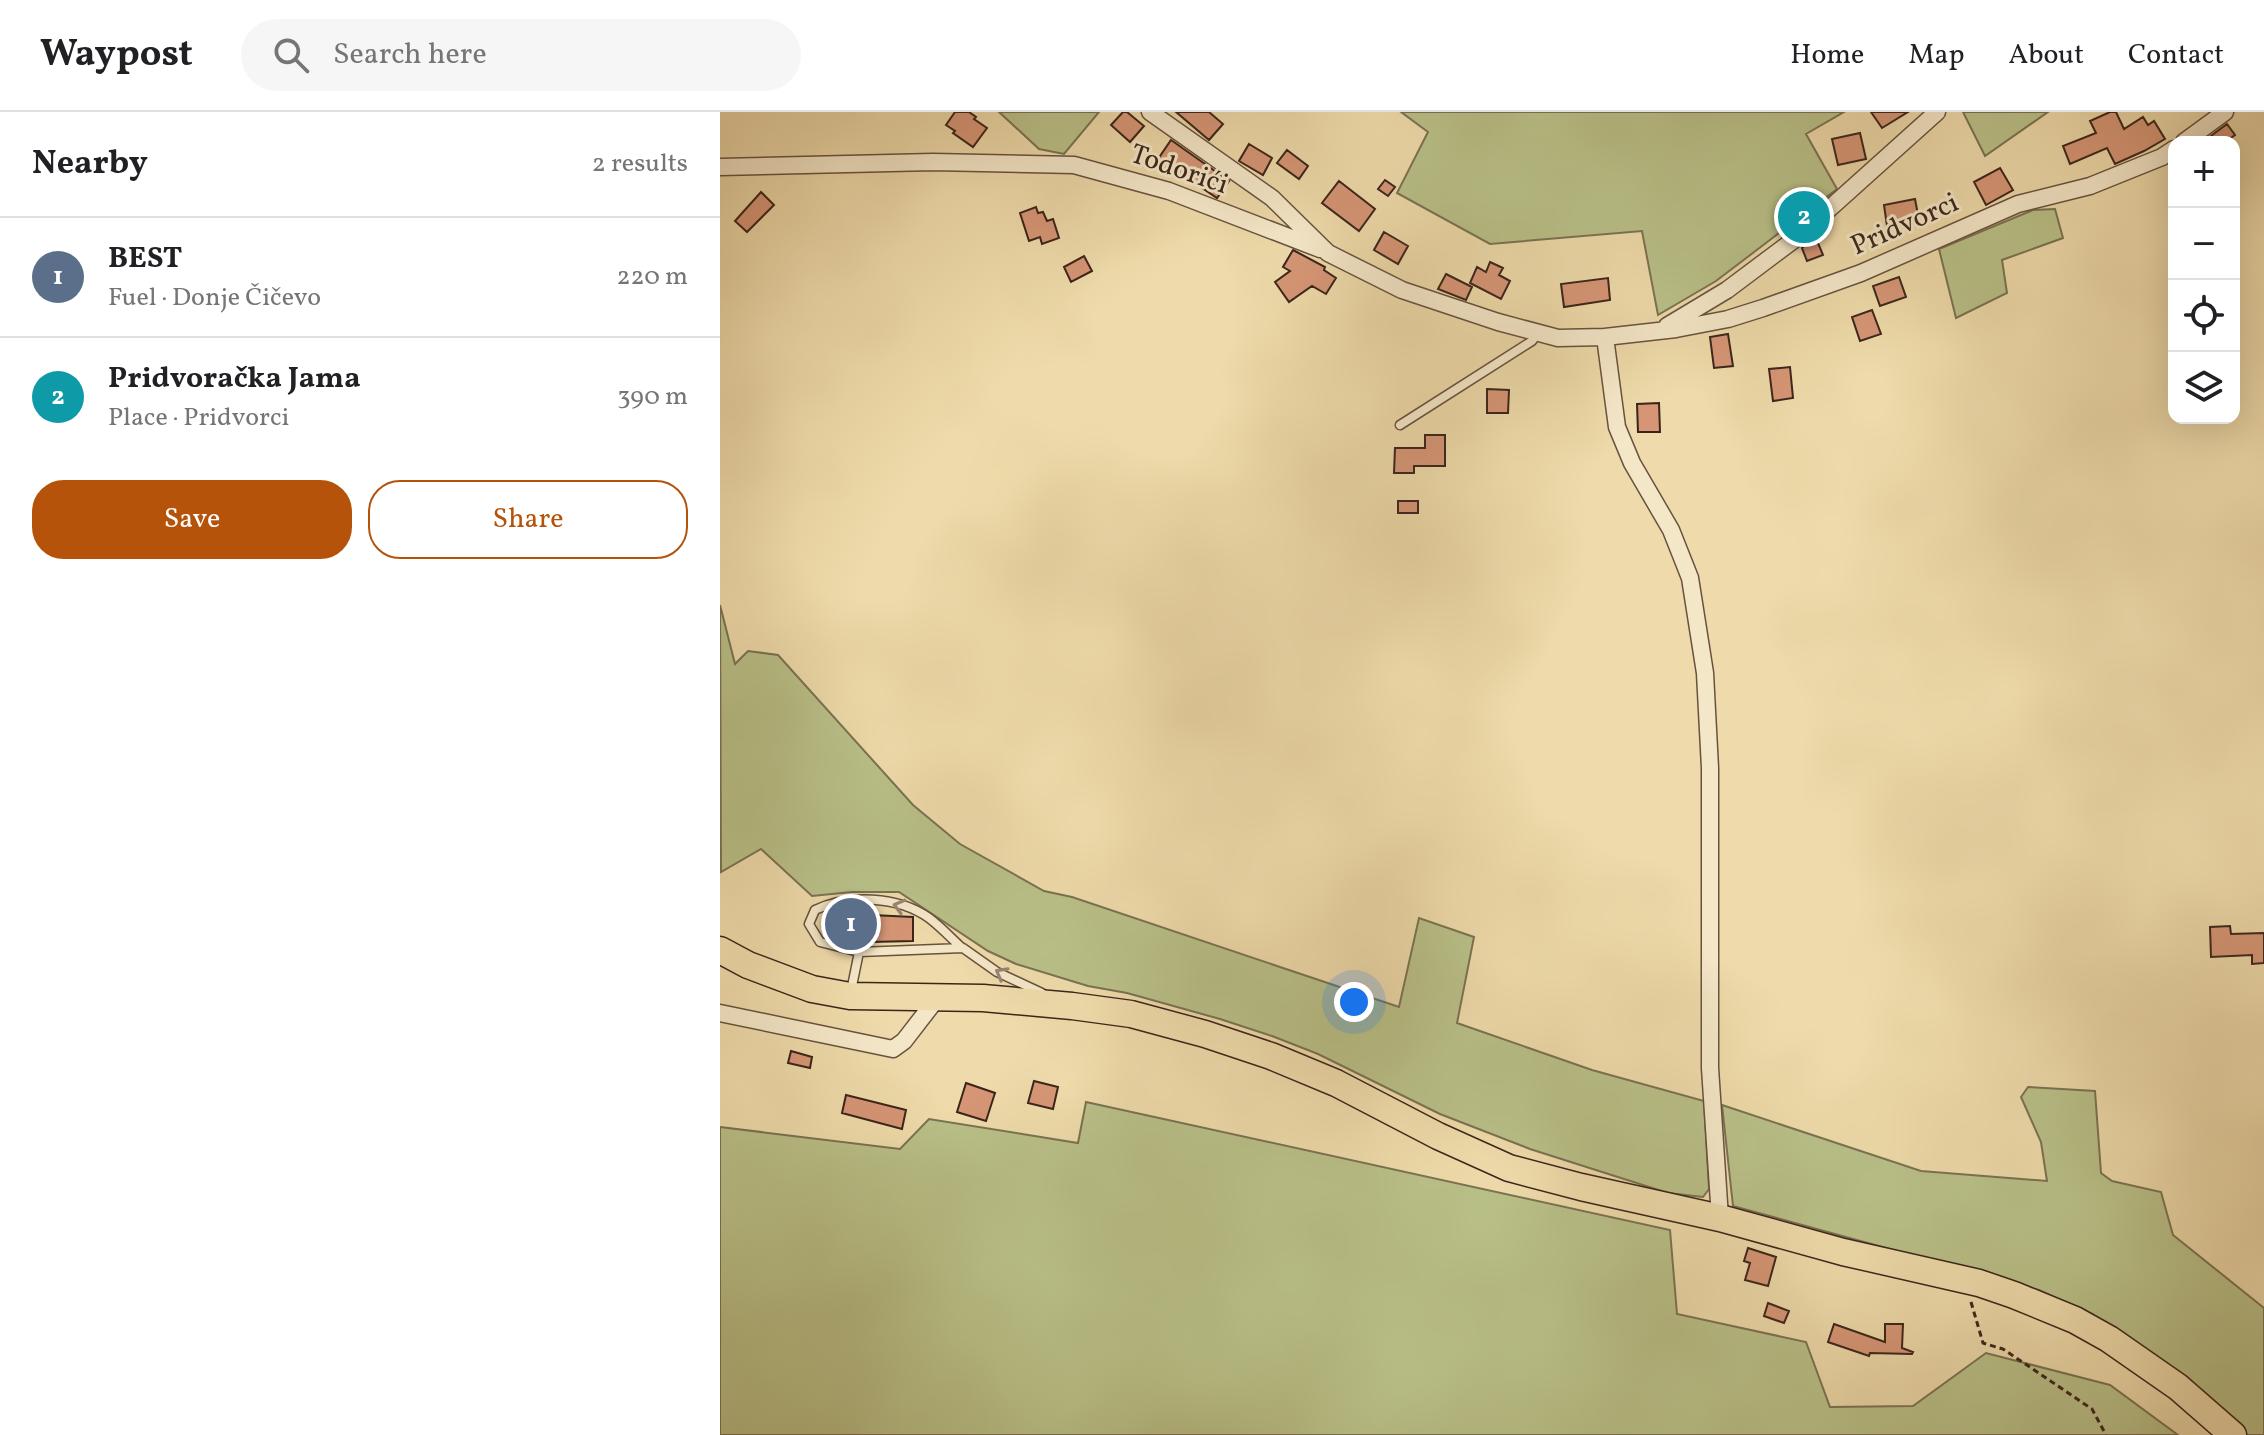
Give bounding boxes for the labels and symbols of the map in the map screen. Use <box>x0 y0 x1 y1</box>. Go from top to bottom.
street label: Todorići <box>1125 135 1233 205</box>
street label: Pridvorci <box>1845 184 1965 266</box>
pin: 2 <box>1778 187 1830 247</box>
pin: 1 <box>825 894 877 954</box>
one-way arrow <box>893 898 906 915</box>
one-way arrow <box>995 967 1010 983</box>
your location <box>1334 982 1374 1022</box>

